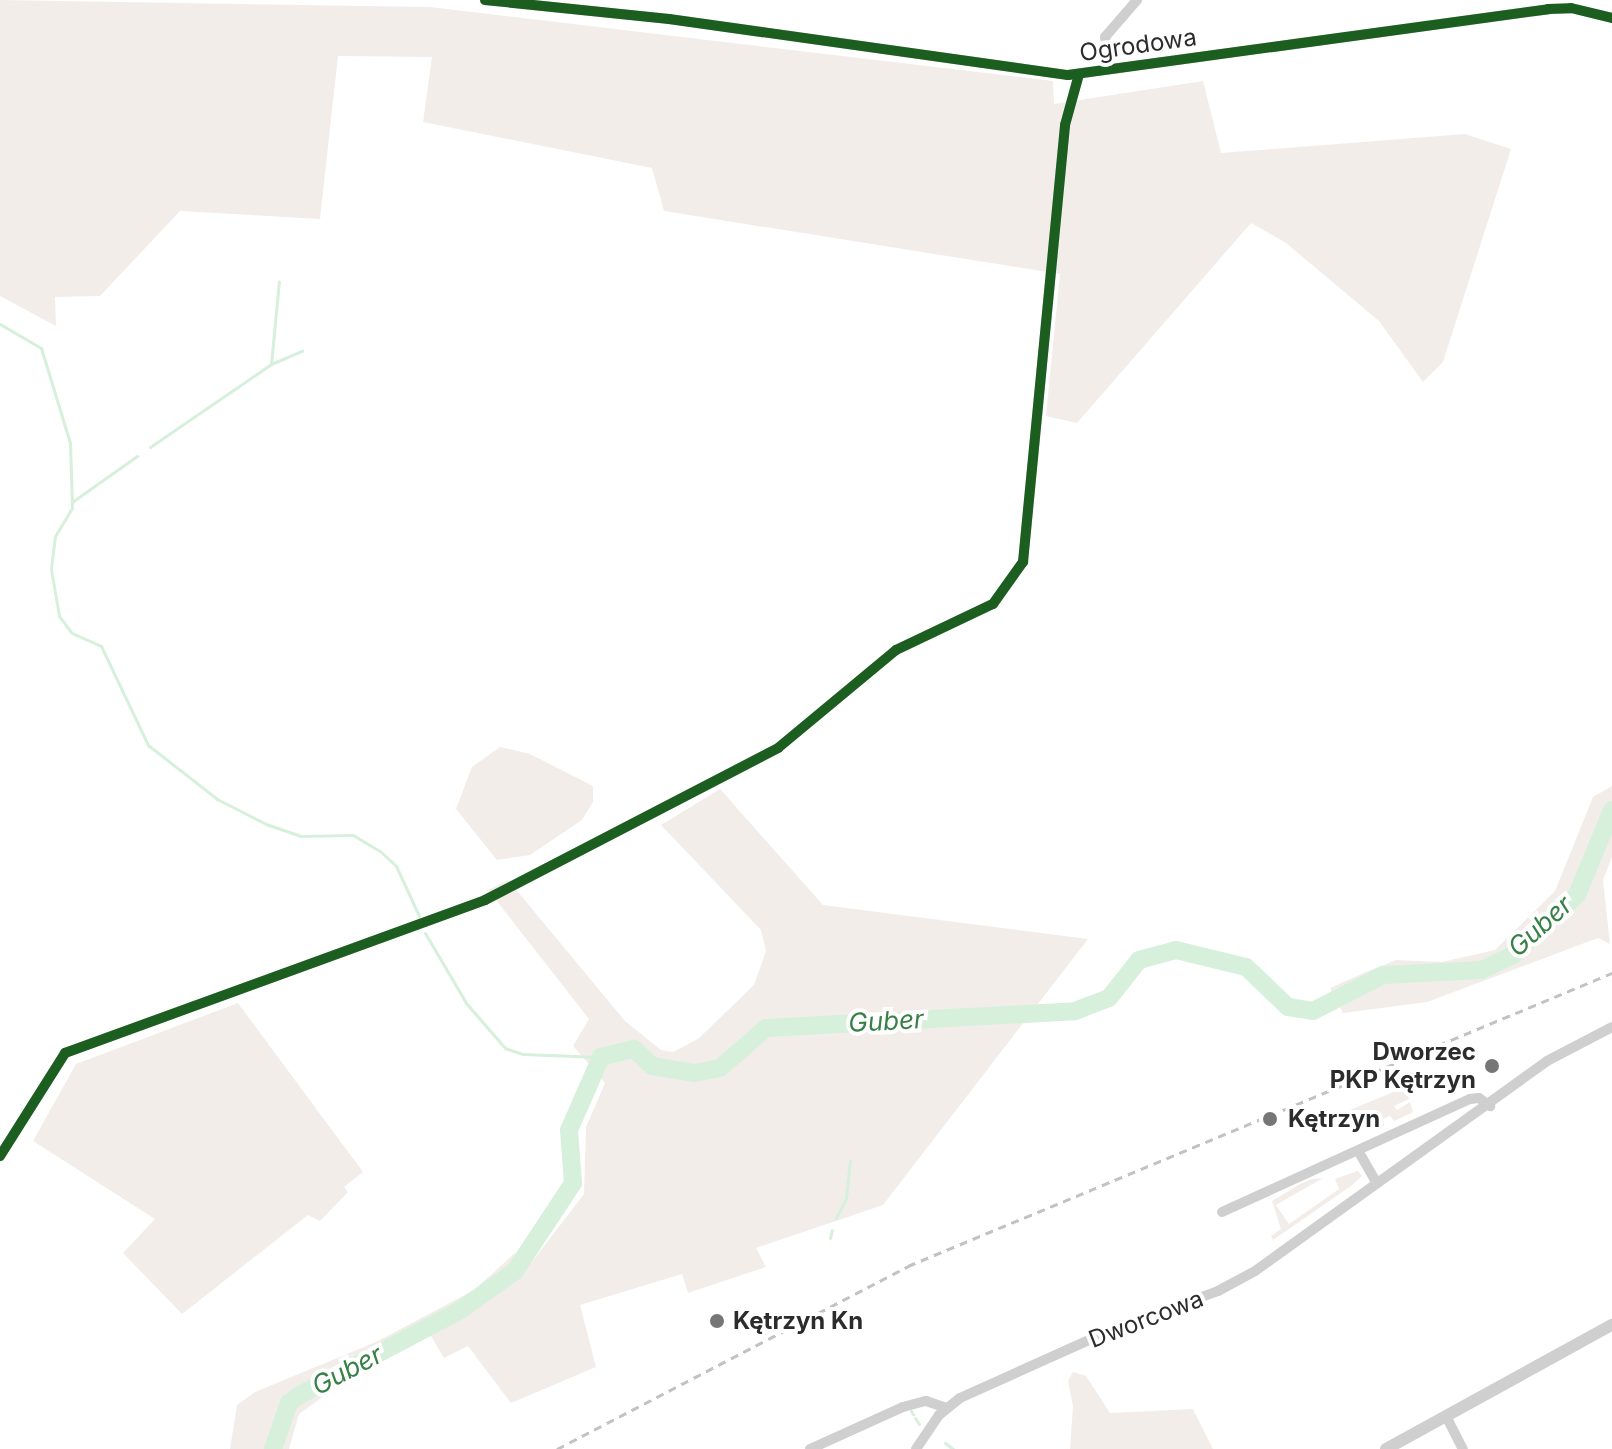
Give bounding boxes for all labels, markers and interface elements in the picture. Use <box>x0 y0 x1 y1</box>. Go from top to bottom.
street label: Ogrodowa <box>1078 23 1198 67</box>
water label: Guber <box>1502 889 1578 963</box>
water label: Guber <box>847 1003 925 1039</box>
place label: Dworzec PKP Kętrzyn <box>1330 1038 1476 1094</box>
marker: Dworzec PKP Kętrzyn <box>1483 1057 1501 1075</box>
place label: Kętrzyn <box>1288 1105 1380 1133</box>
marker: Kętrzyn <box>1259 1108 1281 1130</box>
street label: Dworcowa <box>1085 1284 1207 1354</box>
place label: Kętrzyn Kn <box>733 1307 863 1335</box>
marker: Kętrzyn Kn <box>708 1312 726 1330</box>
water label: Guber <box>306 1339 388 1401</box>

